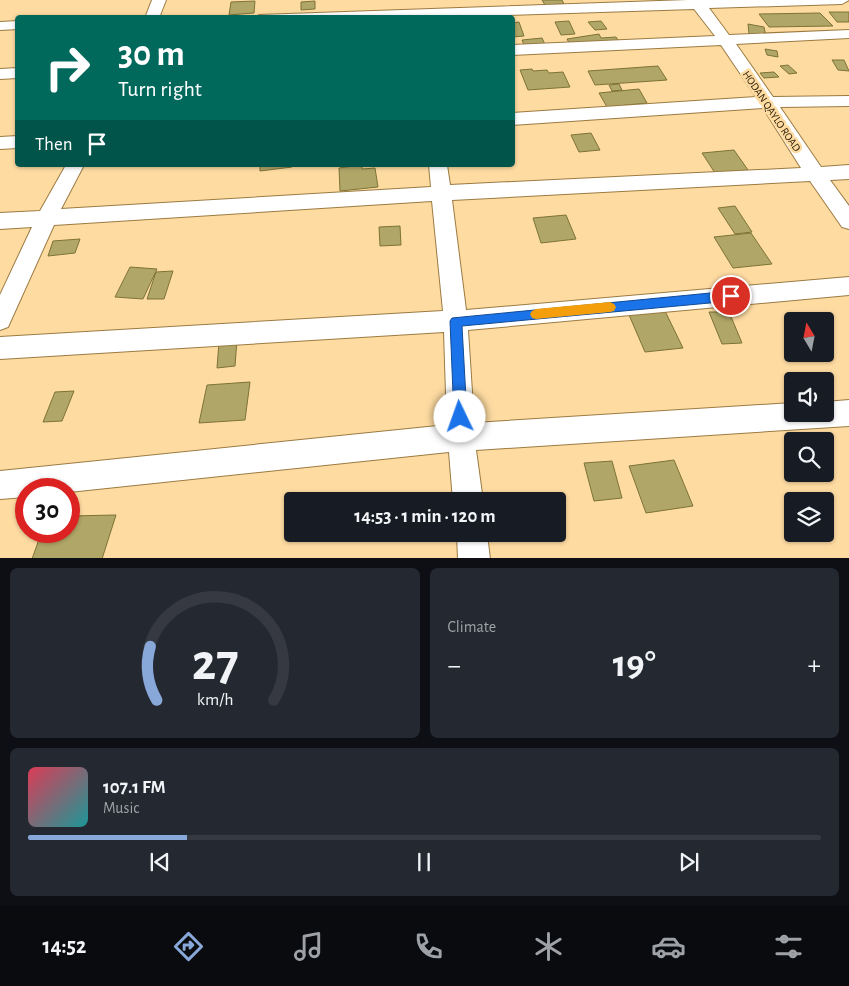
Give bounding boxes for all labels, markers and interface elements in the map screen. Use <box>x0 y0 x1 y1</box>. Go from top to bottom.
icon: right <box>35 35 100 100</box>
text: 30 m <box>118 37 185 72</box>
street label: HODAN QAYLO ROAD <box>741 69 803 154</box>
text: Turn right <box>118 78 202 100</box>
icon: arrive <box>83 130 111 158</box>
text: Then <box>35 135 73 154</box>
pin <box>710 275 752 317</box>
icon: arrive <box>717 282 745 310</box>
north arrow <box>784 312 834 362</box>
map controls <box>784 312 834 542</box>
button: sound <box>784 372 834 422</box>
position arrow <box>433 390 485 442</box>
button: search <box>784 432 834 482</box>
speed limit sign: 30 <box>15 478 80 543</box>
button: layers <box>784 492 834 542</box>
text: 14:53 · 1 min · 120 m <box>354 507 496 526</box>
text: Climate <box>448 619 496 635</box>
text: 27 <box>191 637 238 689</box>
text: 19° <box>613 646 656 684</box>
text: − <box>448 652 461 680</box>
text: + <box>808 652 821 680</box>
text: km/h <box>196 691 233 709</box>
text: 107.1 FM <box>103 778 166 797</box>
text: Music <box>103 800 139 816</box>
icon: previous <box>146 848 174 876</box>
icon: pause <box>410 848 438 876</box>
icon: next <box>675 848 703 876</box>
icon: directions <box>171 929 206 964</box>
icon: music <box>291 929 326 964</box>
icon: phone <box>411 929 446 964</box>
icon: climate <box>531 929 566 964</box>
icon: car <box>651 929 686 964</box>
icon: filters <box>771 929 806 964</box>
text: 14:52 <box>43 935 86 957</box>

